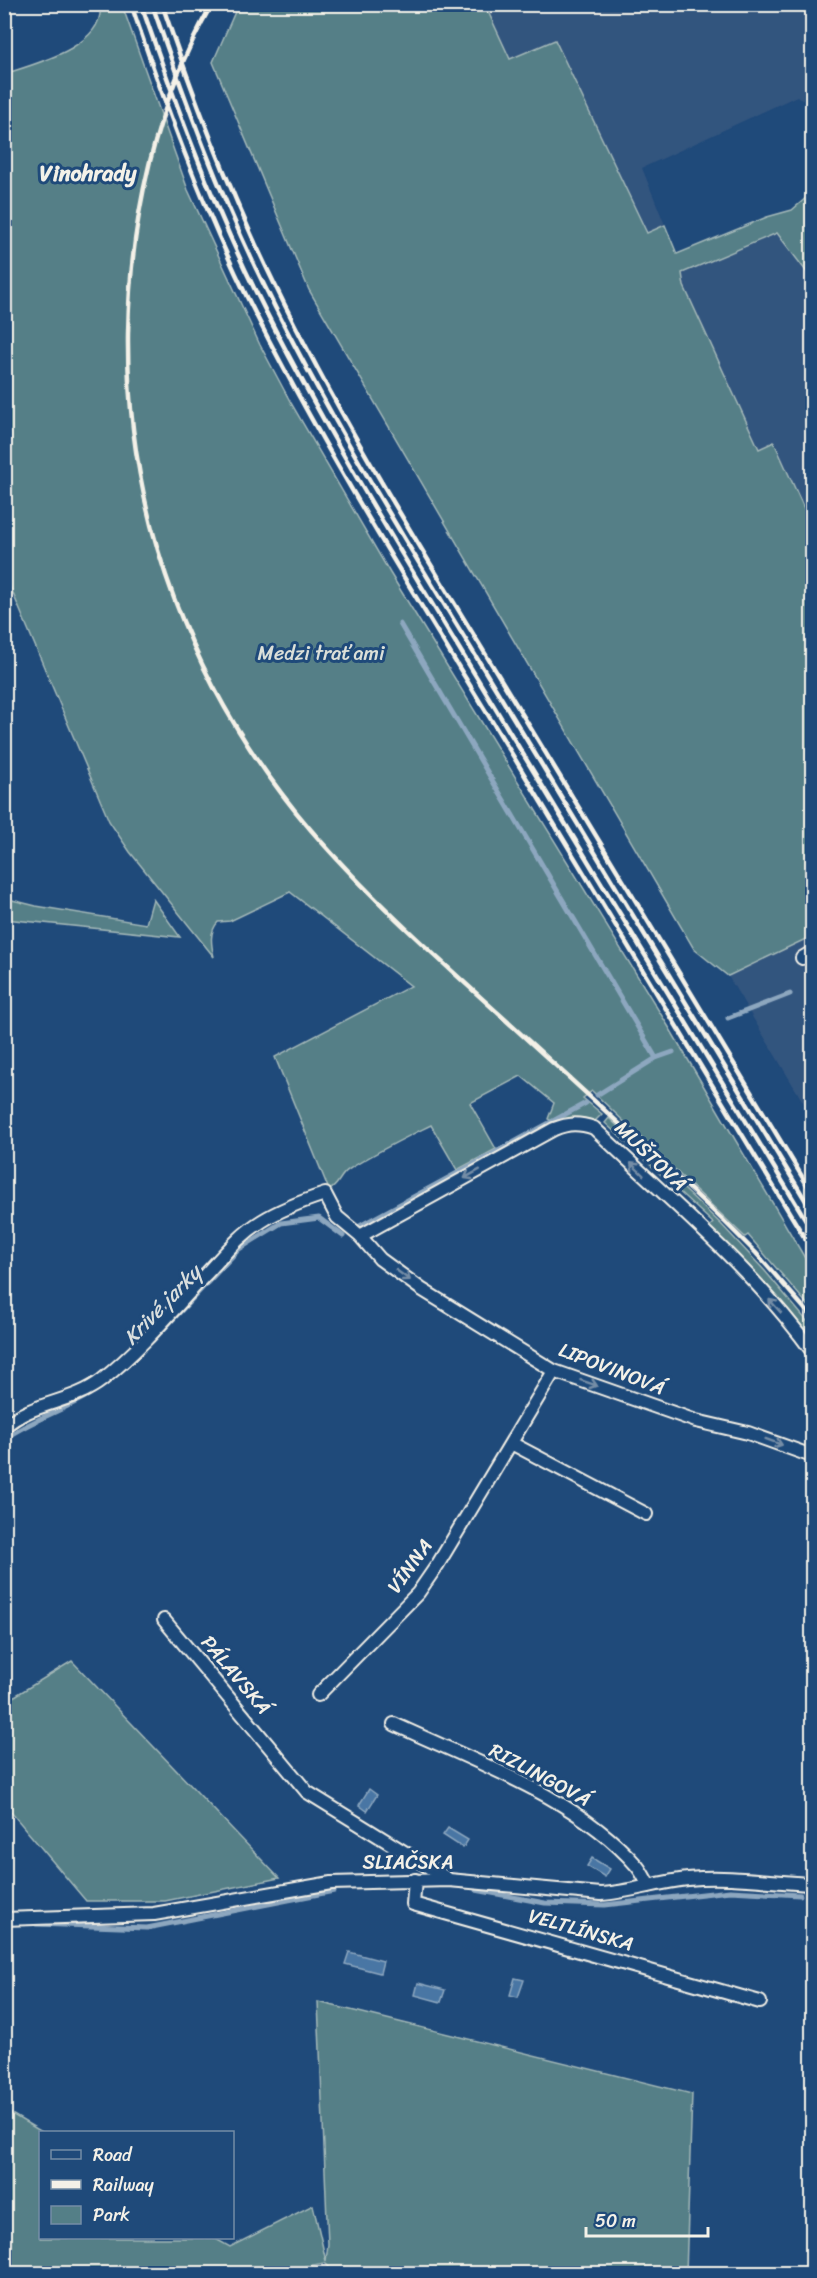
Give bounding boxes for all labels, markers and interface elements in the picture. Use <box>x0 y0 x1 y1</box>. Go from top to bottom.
district label: Vinohrady <box>40 154 137 193</box>
park label: Medzi traťami <box>258 636 386 671</box>
street label: MUŠTOVÁ <box>606 1112 698 1202</box>
one-way arrow <box>629 1162 644 1176</box>
one-way arrow <box>463 1169 481 1180</box>
water label: Krivé jarky <box>113 1253 213 1354</box>
one-way arrow <box>394 1269 410 1281</box>
one-way arrow <box>768 1299 782 1314</box>
street label: LIPOVINOVÁ <box>554 1333 673 1406</box>
one-way arrow <box>579 1379 598 1390</box>
one-way arrow <box>764 1438 783 1449</box>
street label: VÍNNA <box>378 1531 442 1601</box>
street label: PÁLAVSKÁ <box>192 1627 282 1725</box>
street label: RIZLINGOVÁ <box>483 1733 600 1818</box>
street label: SLIAČSKA <box>362 1845 454 1880</box>
street label: VELTLÍNSKA <box>524 1898 638 1962</box>
legend <box>39 2131 234 2239</box>
text: Road <box>93 2139 133 2171</box>
text: Railway <box>93 2169 155 2201</box>
text: Park <box>93 2199 130 2231</box>
scale bar <box>586 2200 708 2238</box>
text: 50 m <box>595 2205 636 2237</box>

